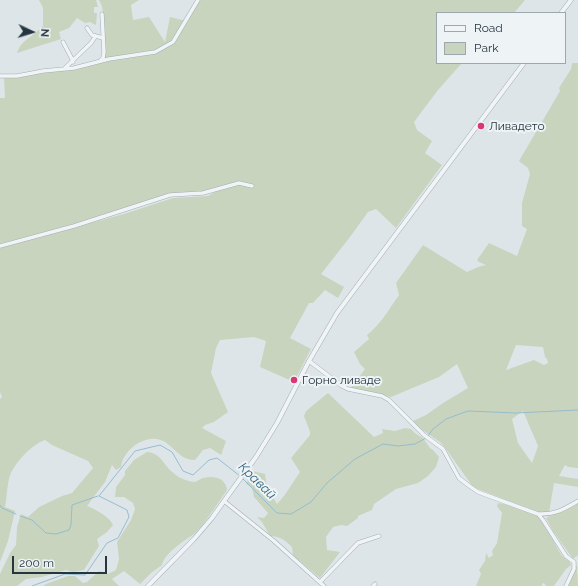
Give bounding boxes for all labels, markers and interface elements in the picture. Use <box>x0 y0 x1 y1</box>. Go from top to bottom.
north arrow <box>12 12 52 52</box>
legend <box>436 12 566 64</box>
text: Road <box>474 21 503 35</box>
text: N <box>38 28 51 38</box>
text: Park <box>474 41 499 55</box>
place label: Ливадето <box>489 119 545 133</box>
marker: Ливадето <box>476 121 486 131</box>
place label: Горно ливаде <box>302 373 381 387</box>
marker: Горно ливаде <box>289 375 299 385</box>
water label: Кравай <box>235 459 279 503</box>
scale bar <box>14 548 109 574</box>
text: 200 m <box>19 556 54 570</box>

